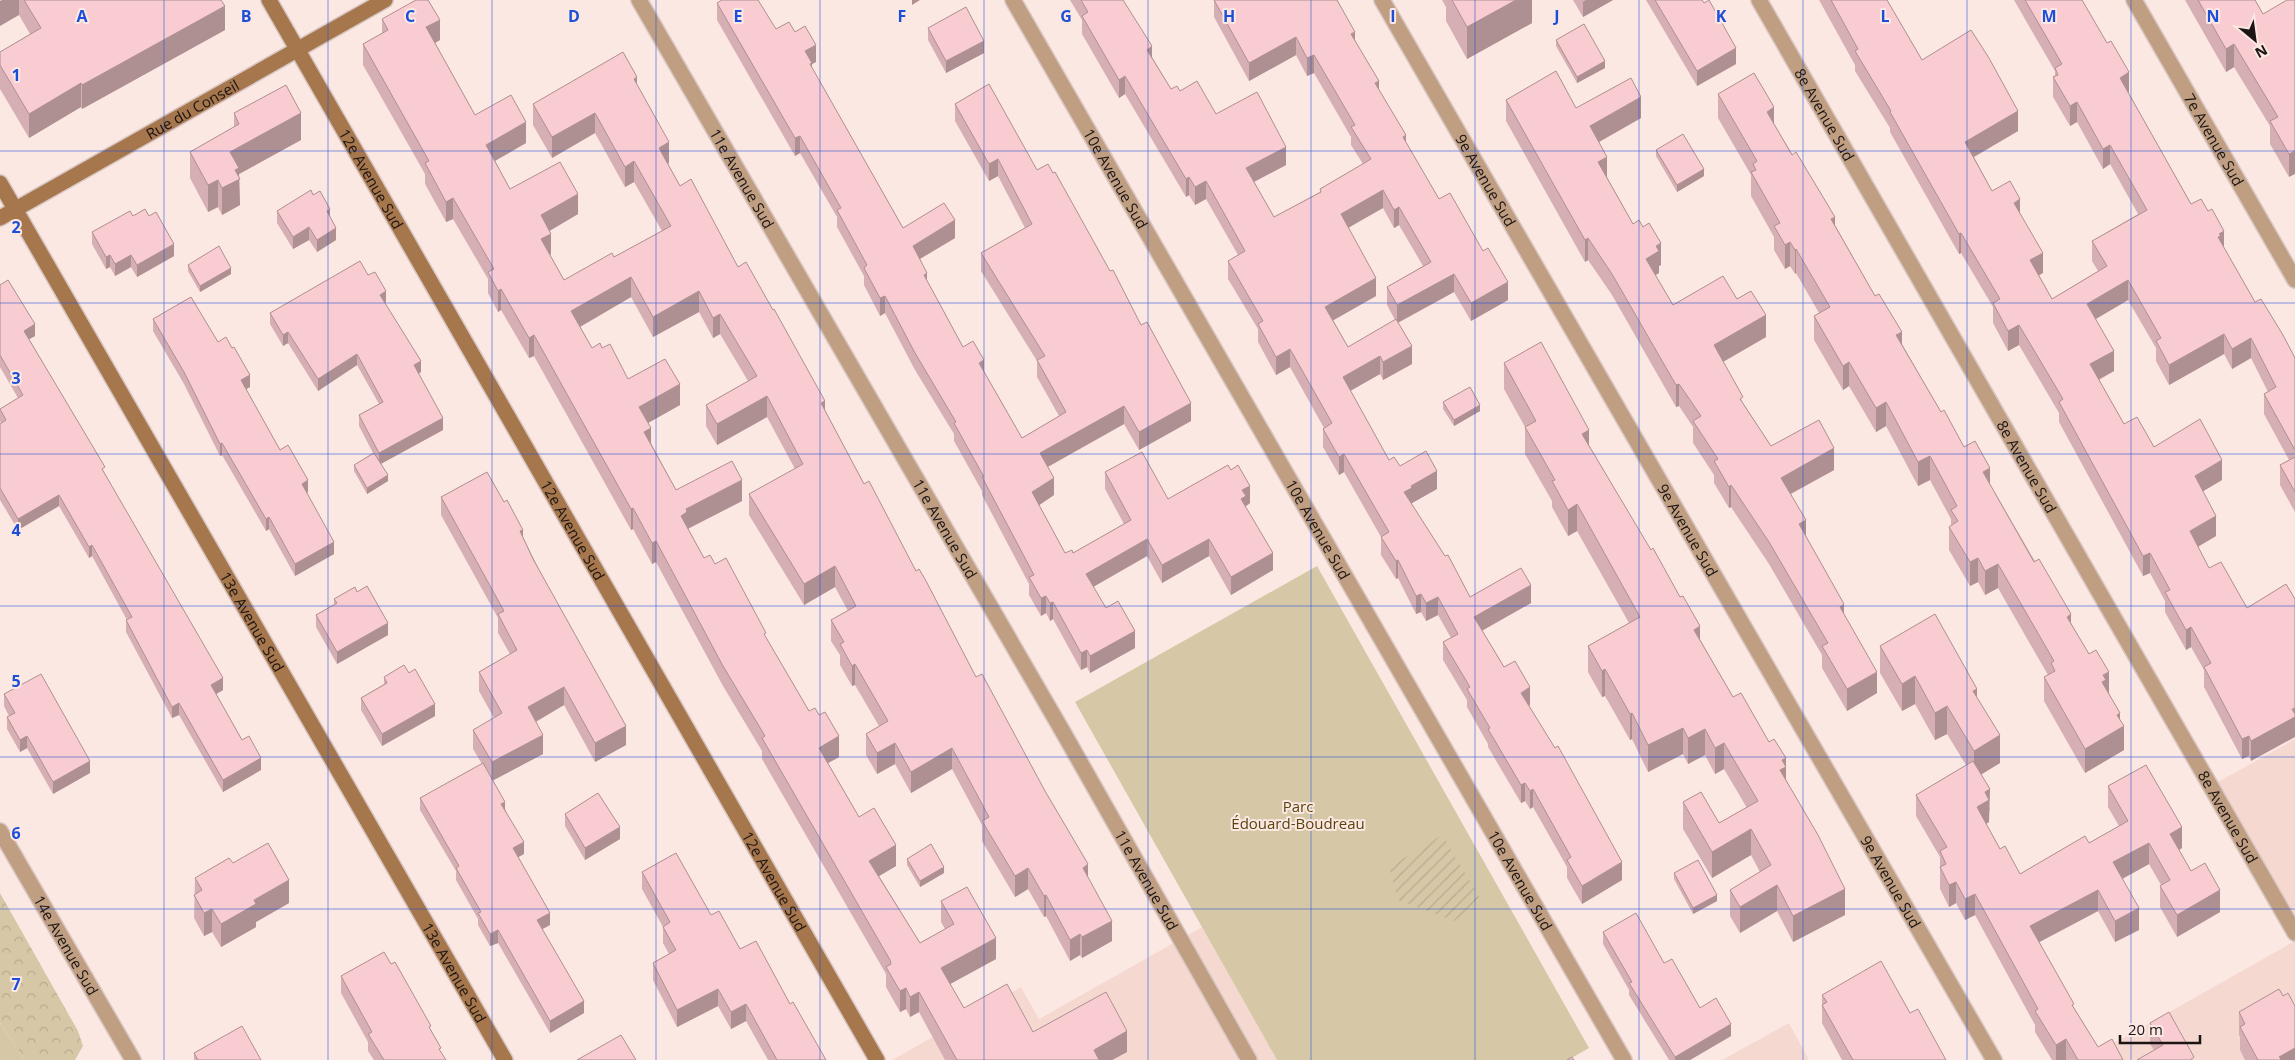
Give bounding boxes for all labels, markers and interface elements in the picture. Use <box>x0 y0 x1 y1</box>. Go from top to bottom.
text: A <box>76 5 88 27</box>
text: B <box>241 5 251 27</box>
text: C <box>405 5 415 27</box>
text: D <box>568 5 580 27</box>
text: E <box>734 5 743 27</box>
text: F <box>898 5 906 27</box>
text: G <box>1060 5 1072 27</box>
text: H <box>1223 5 1235 27</box>
text: I <box>1390 5 1396 27</box>
text: J <box>1552 5 1560 27</box>
text: K <box>1716 5 1727 27</box>
text: L <box>1880 5 1890 27</box>
text: M <box>2041 5 2057 27</box>
text: N <box>2206 5 2220 27</box>
north arrow <box>2230 15 2280 65</box>
text: N <box>2252 41 2271 63</box>
text: 1 <box>11 64 21 86</box>
street label: 8e Avenue Sud <box>1790 65 1859 164</box>
street label: Rue du Conseil <box>142 75 242 143</box>
street label: 7e Avenue Sud <box>2180 90 2249 190</box>
street label: 12e Avenue Sud <box>335 125 408 232</box>
street label: 11e Avenue Sud <box>705 125 779 232</box>
street label: 10e Avenue Sud <box>1079 125 1153 232</box>
street label: 9e Avenue Sud <box>1451 130 1521 230</box>
text: 2 <box>11 216 21 238</box>
text: 3 <box>11 367 21 389</box>
street label: 8e Avenue Sud <box>1992 417 2062 516</box>
street label: 11e Avenue Sud <box>908 475 982 582</box>
street label: 12e Avenue Sud <box>536 476 610 584</box>
street label: 10e Avenue Sud <box>1281 476 1355 583</box>
street label: 9e Avenue Sud <box>1653 480 1723 580</box>
text: 4 <box>11 519 21 541</box>
street label: 13e Avenue Sud <box>216 568 289 675</box>
text: 5 <box>11 670 21 692</box>
street label: 8e Avenue Sud <box>2194 767 2263 867</box>
park label: Parc Édouard-Boudreau <box>1231 796 1365 833</box>
text: 6 <box>11 822 21 844</box>
street label: 11e Avenue Sud <box>1110 826 1183 934</box>
street label: 10e Avenue Sud <box>1484 827 1557 934</box>
street label: 12e Avenue Sud <box>738 828 811 935</box>
street label: 9e Avenue Sud <box>1856 832 1926 932</box>
street label: 14e Avenue Sud <box>29 892 103 999</box>
street label: 13e Avenue Sud <box>418 919 491 1026</box>
text: 7 <box>11 973 21 995</box>
scale bar <box>2120 1012 2200 1044</box>
text: 20 m <box>2128 1019 2163 1039</box>

